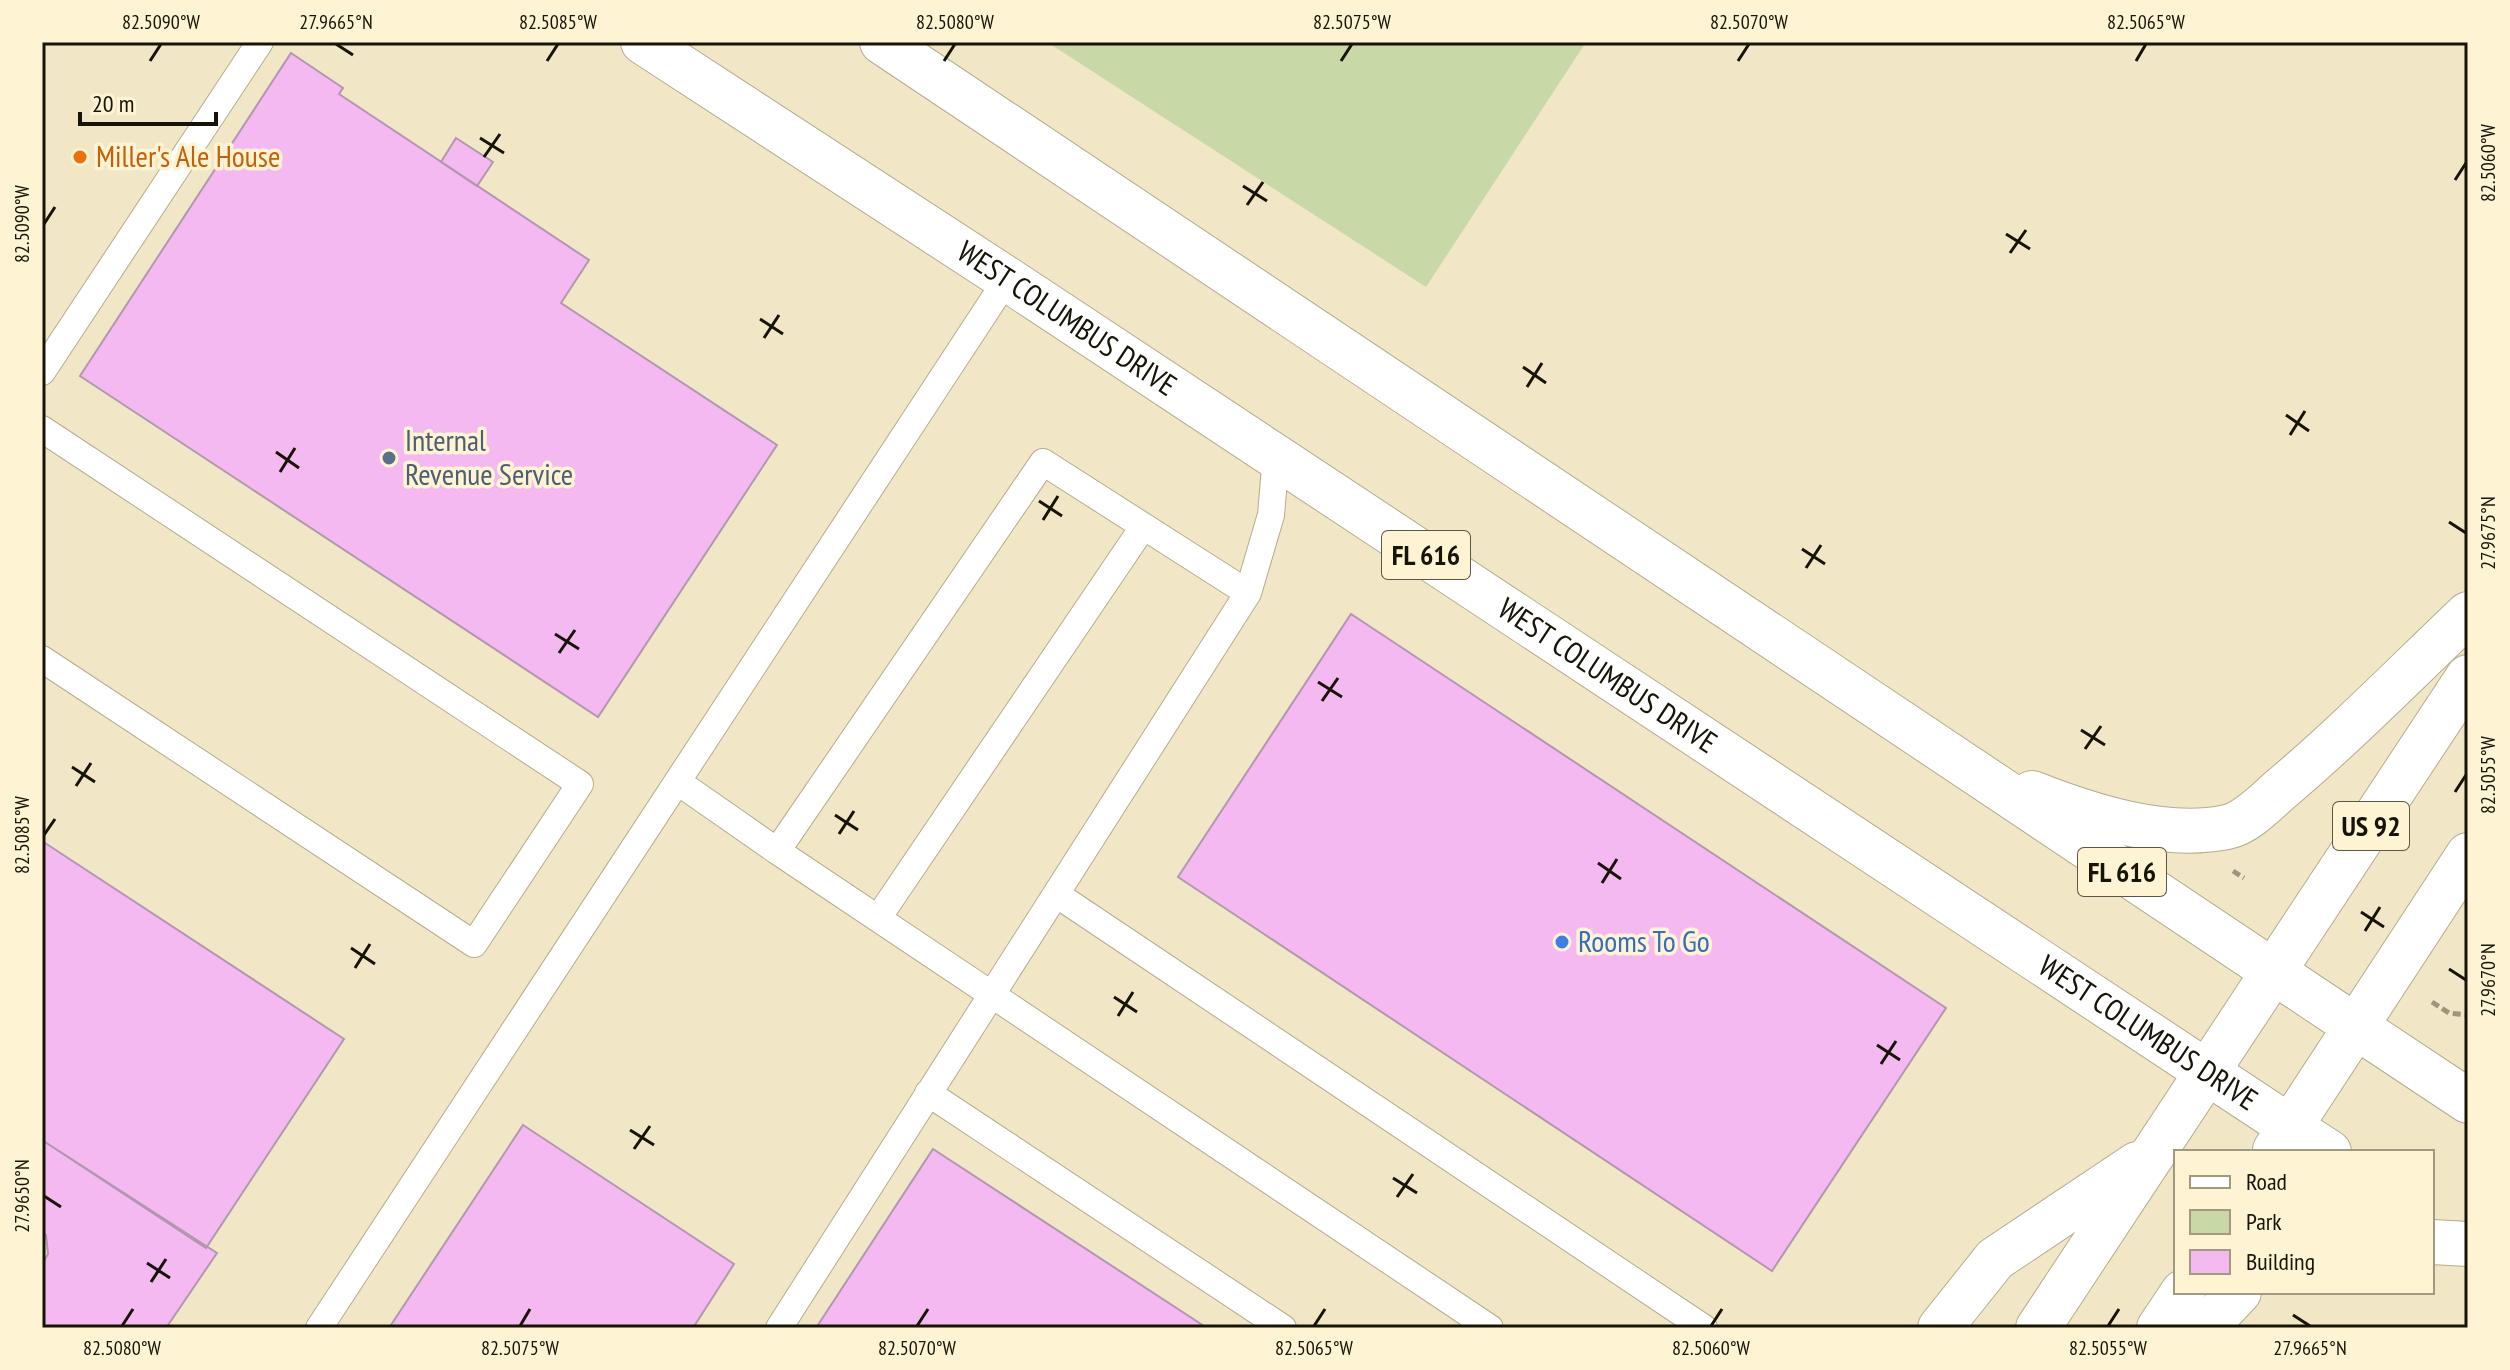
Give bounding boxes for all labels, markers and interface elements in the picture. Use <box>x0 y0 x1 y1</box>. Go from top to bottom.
text: 82.5090°W <box>122 9 200 35</box>
text: 27.9665°N <box>299 9 373 35</box>
text: 82.5085°W <box>519 9 597 35</box>
text: 82.5080°W <box>916 9 994 35</box>
text: 82.5075°W <box>1313 9 1391 35</box>
text: 82.5070°W <box>1710 9 1788 35</box>
text: 82.5065°W <box>2107 9 2185 35</box>
scale bar <box>80 76 216 126</box>
text: 20 m <box>92 88 134 119</box>
text: 82.5060°W <box>2475 124 2501 202</box>
place label: Miller's Ale House <box>96 136 280 175</box>
marker: Miller's Ale House <box>71 148 89 166</box>
text: 82.5090°W <box>9 185 35 263</box>
street label: WEST COLUMBUS DRIVE <box>951 231 1184 404</box>
place label: Internal Revenue Service <box>405 420 573 493</box>
marker: Internal Revenue Service <box>380 449 398 467</box>
text: 27.9675°N <box>2475 496 2501 570</box>
road number: FL 616 <box>1382 531 1470 579</box>
street label: WEST COLUMBUS DRIVE <box>1491 588 1725 761</box>
text: 82.5055°W <box>2475 736 2501 814</box>
text: 82.5085°W <box>9 796 35 874</box>
road number: US 92 <box>2333 802 2409 850</box>
road number: FL 616 <box>2078 848 2166 896</box>
place label: Rooms To Go <box>1578 921 1710 960</box>
marker: Rooms To Go <box>1553 933 1571 951</box>
text: 27.9670°N <box>2475 943 2501 1017</box>
street label: WEST COLUMBUS DRIVE <box>2032 945 2266 1118</box>
legend <box>2174 1150 2434 1294</box>
text: 27.9650°N <box>9 1159 35 1233</box>
text: Road <box>2246 1166 2287 1197</box>
text: Park <box>2246 1206 2282 1237</box>
text: Building <box>2246 1246 2315 1277</box>
text: 82.5080°W <box>83 1335 161 1361</box>
text: 82.5075°W <box>481 1335 559 1361</box>
text: 82.5070°W <box>878 1335 956 1361</box>
text: 82.5065°W <box>1275 1335 1353 1361</box>
text: 82.5060°W <box>1672 1335 1750 1361</box>
text: 82.5055°W <box>2069 1335 2147 1361</box>
text: 27.9665°N <box>2273 1335 2347 1361</box>

